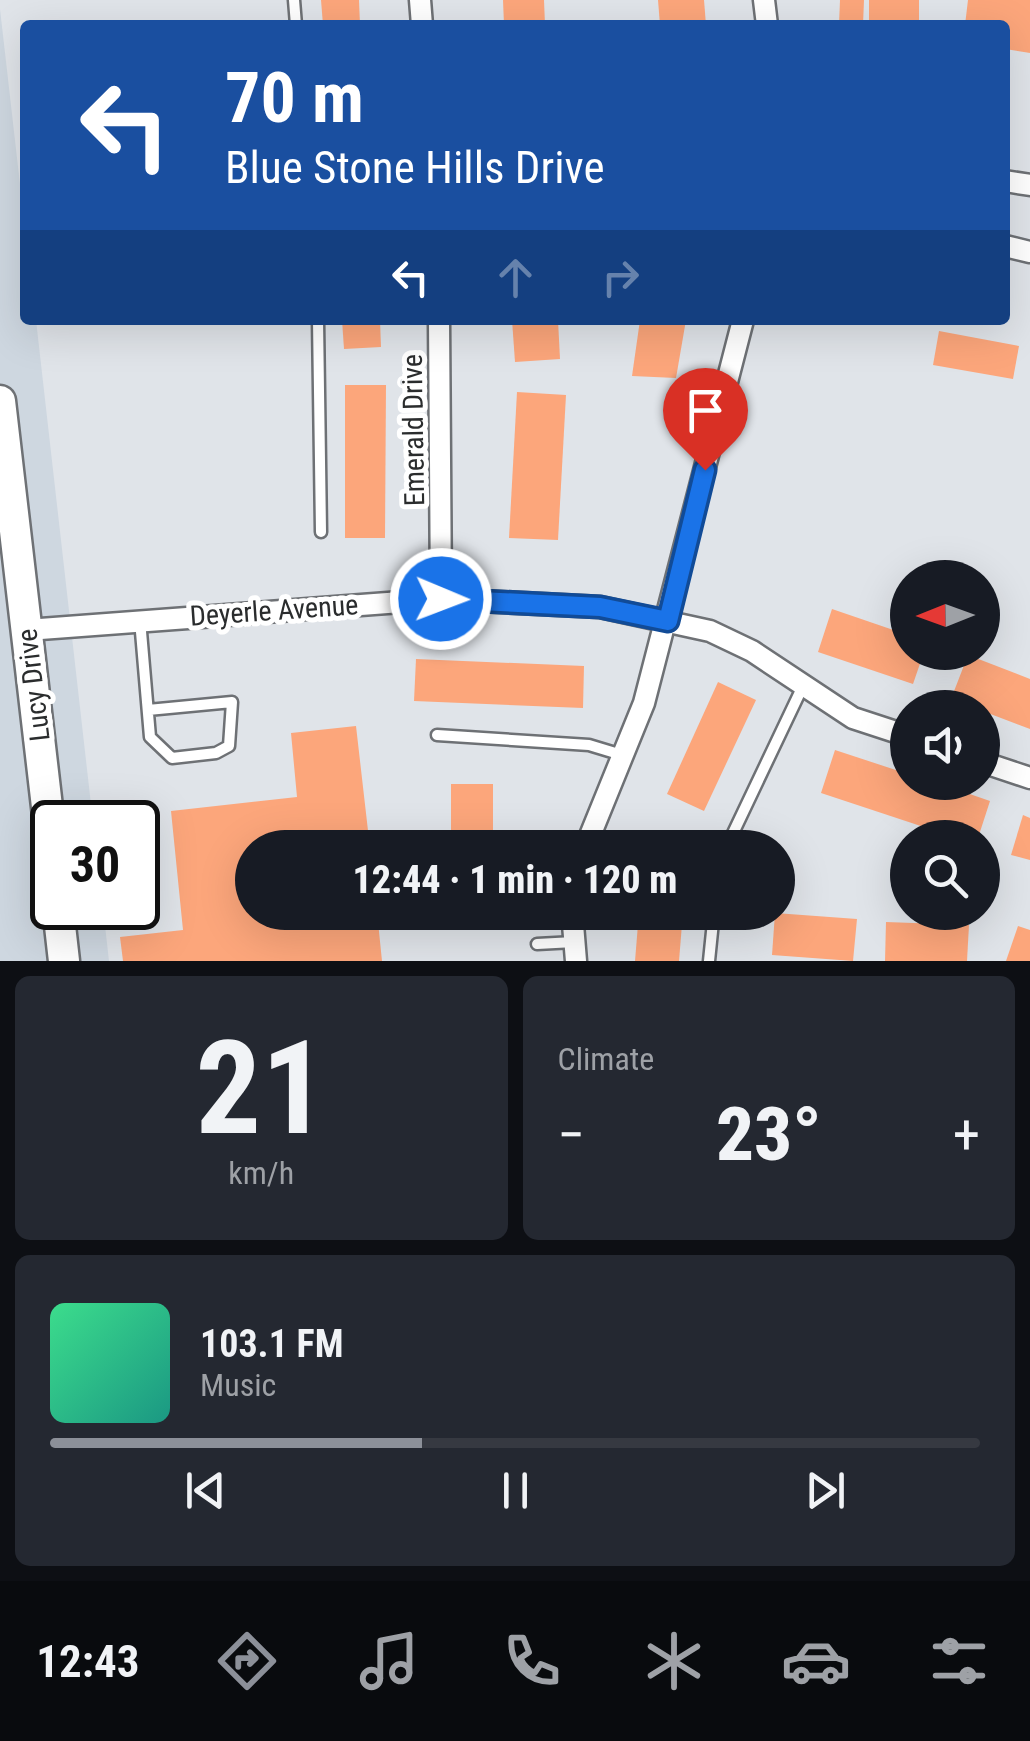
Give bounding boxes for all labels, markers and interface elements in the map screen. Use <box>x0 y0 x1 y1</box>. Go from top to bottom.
text: 70 m <box>225 57 364 139</box>
icon: left <box>60 60 190 190</box>
text: Blue Stone Hills Drive <box>225 141 605 194</box>
icon: left <box>383 250 438 305</box>
icon: ahead <box>488 250 543 305</box>
icon: right <box>593 250 648 305</box>
street label: Emerald Drive <box>396 354 431 506</box>
pin <box>663 368 748 471</box>
icon: arrive <box>678 383 733 438</box>
position arrow <box>389 547 493 651</box>
north arrow <box>890 560 1000 670</box>
map controls <box>890 560 1000 930</box>
street label: Deyerle Avenue <box>189 588 359 633</box>
street label: Lucy Drive <box>10 627 57 743</box>
button: sound <box>890 690 1000 800</box>
speed limit sign: 30 <box>30 800 160 930</box>
button: search <box>890 820 1000 930</box>
text: 12:44 · 1 min · 120 m <box>353 858 677 902</box>
text: 21 <box>196 1012 327 1165</box>
text: Climate <box>558 1040 654 1078</box>
text: 23° <box>716 1090 822 1178</box>
text: − <box>558 1103 585 1167</box>
text: + <box>953 1103 980 1167</box>
text: km/h <box>228 1154 294 1192</box>
text: 103.1 FM <box>200 1322 344 1366</box>
text: Music <box>200 1366 276 1404</box>
icon: previous <box>178 1463 233 1518</box>
icon: pause <box>488 1463 543 1518</box>
icon: next <box>798 1463 853 1518</box>
icon: directions <box>212 1626 282 1696</box>
icon: music <box>354 1626 424 1696</box>
icon: phone <box>497 1626 567 1696</box>
icon: climate <box>639 1626 709 1696</box>
icon: car <box>781 1626 851 1696</box>
icon: filters <box>924 1626 994 1696</box>
text: 12:43 <box>36 1635 139 1688</box>

